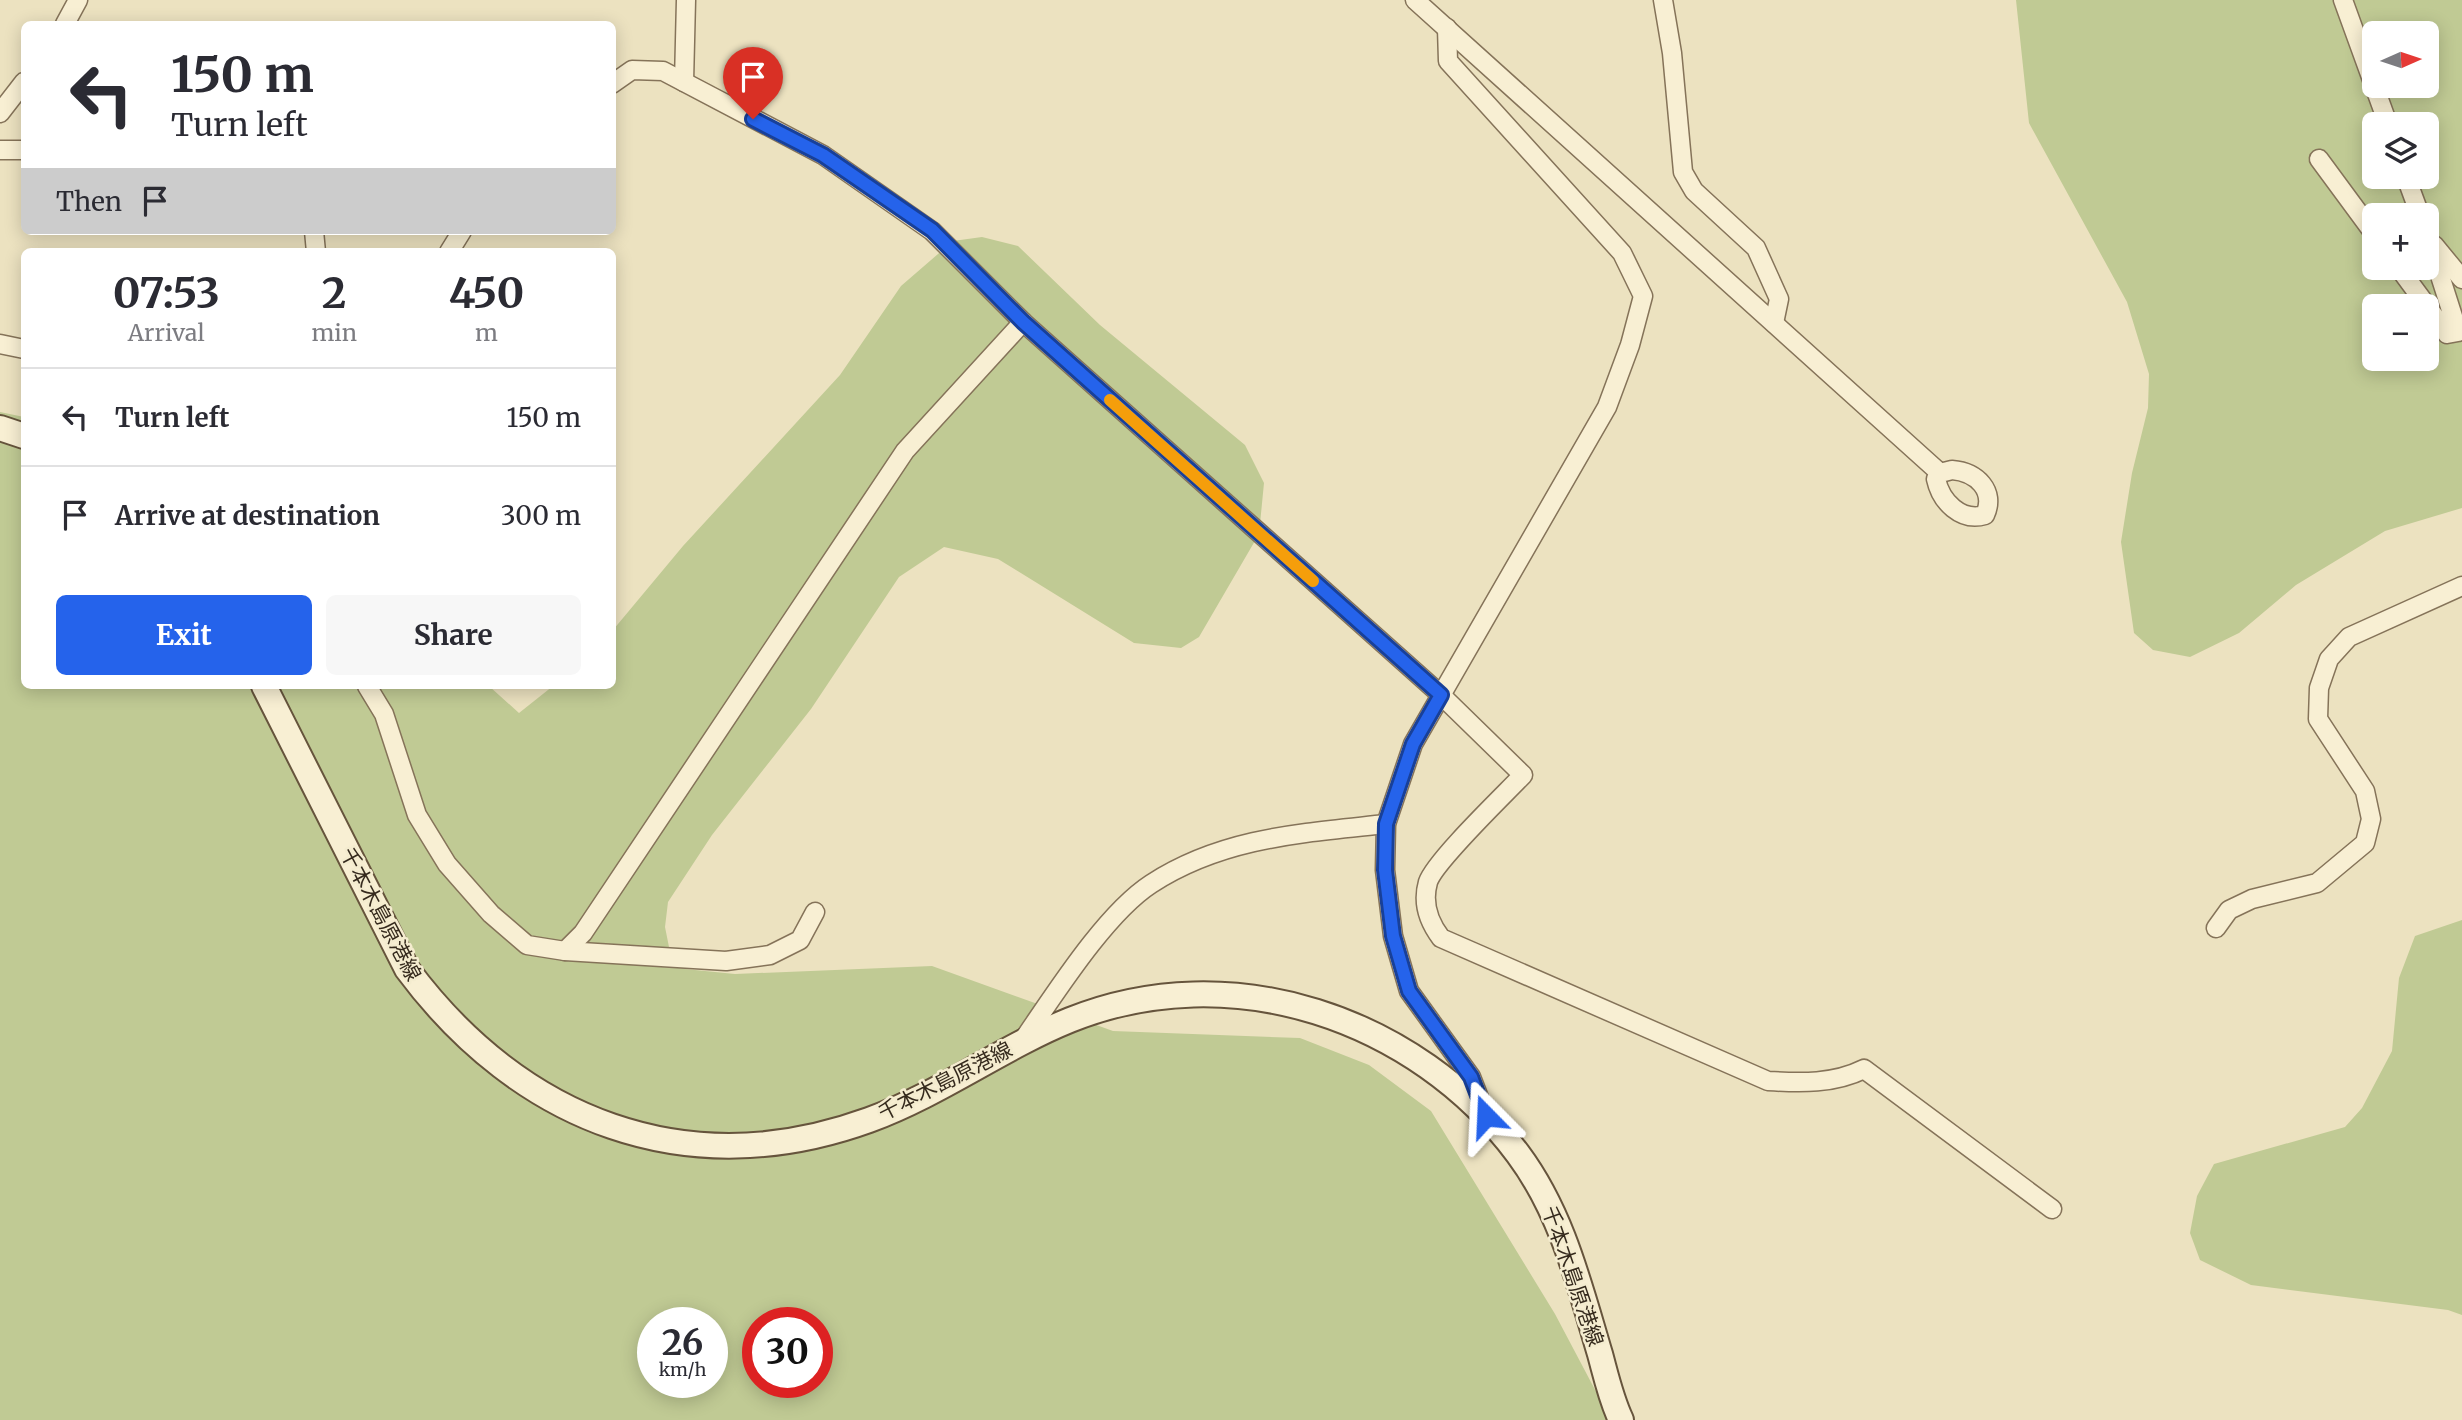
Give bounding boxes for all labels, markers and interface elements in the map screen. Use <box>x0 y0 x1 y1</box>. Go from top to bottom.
north arrow <box>2362 21 2440 98</box>
map controls <box>2362 21 2439 371</box>
text: 150 m <box>171 44 314 105</box>
pin <box>723 47 783 119</box>
icon: left <box>56 49 147 140</box>
icon: arrive <box>734 58 772 96</box>
text: Turn left <box>171 105 308 145</box>
button: layers <box>2362 112 2439 189</box>
icon: arrive <box>136 182 174 220</box>
text: Then <box>56 185 122 218</box>
button: + <box>2362 203 2439 280</box>
text: 07:53 <box>113 267 220 319</box>
text: 2 <box>322 267 347 319</box>
text: 450 <box>449 267 524 319</box>
button: − <box>2362 294 2439 371</box>
text: Arrival <box>128 318 205 347</box>
text: min <box>311 318 357 347</box>
text: m <box>475 318 498 347</box>
icon: left <box>56 398 94 436</box>
text: Turn left <box>115 401 229 434</box>
text: 150 m <box>507 401 581 434</box>
icon: arrive <box>56 496 94 534</box>
text: Arrive at destination <box>115 499 380 532</box>
text: 300 m <box>501 499 581 532</box>
button: Exit <box>56 595 312 675</box>
button: Share <box>326 595 581 675</box>
street label: 千本木島原港線 <box>335 843 427 985</box>
street label: 千本木島原港線 <box>873 1036 1017 1126</box>
position arrow <box>1449 1079 1523 1153</box>
street label: 千本木島原港線 <box>1536 1202 1610 1350</box>
speed limit sign: 30 <box>742 1307 833 1398</box>
text: 26 <box>662 1321 703 1365</box>
text: km/h <box>659 1358 706 1381</box>

